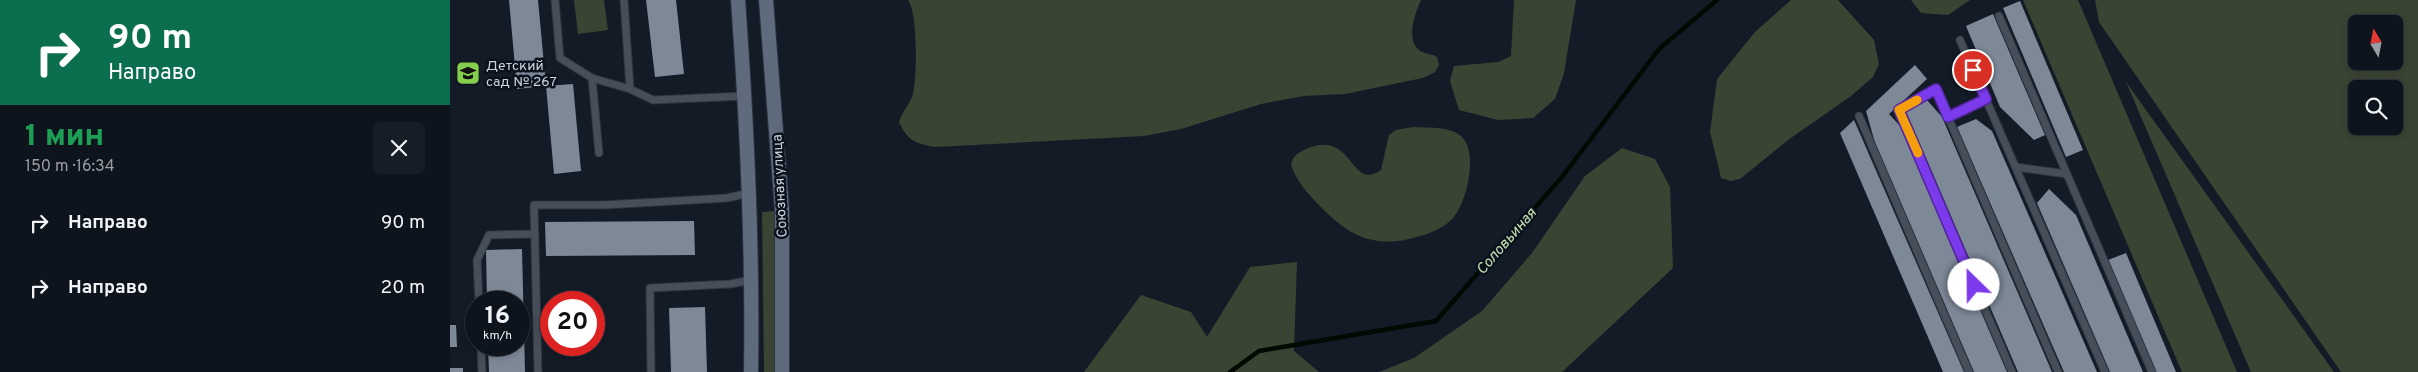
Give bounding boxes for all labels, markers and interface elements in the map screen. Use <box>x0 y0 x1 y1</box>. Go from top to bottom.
north arrow <box>2348 15 2402 70</box>
map controls <box>2348 15 2403 135</box>
text: 90 m <box>108 17 192 61</box>
icon: right <box>25 20 90 85</box>
pin <box>1952 49 1994 91</box>
icon: arrive <box>1959 56 1987 84</box>
place label: Детский сад № 267 <box>486 58 557 91</box>
text: Направо <box>108 60 196 87</box>
school or university icon: Детский сад № 267 <box>455 60 481 86</box>
button: search <box>2348 80 2403 135</box>
text: 1 мин <box>25 119 104 156</box>
button: close <box>373 122 425 174</box>
street label: Союзная улица <box>769 134 792 238</box>
text: 150 m · 16:34 <box>25 157 115 177</box>
water label: Соловьиная <box>1473 204 1542 279</box>
icon: right <box>25 209 53 237</box>
text: Направо <box>68 211 148 235</box>
text: 90 m <box>381 211 425 235</box>
position arrow <box>1947 258 1999 310</box>
icon: right <box>25 274 53 302</box>
text: Направо <box>68 276 148 300</box>
text: 20 m <box>381 276 425 300</box>
speed limit sign: 20 <box>540 291 605 356</box>
text: 16 <box>485 301 510 333</box>
text: km/h <box>483 328 512 344</box>

